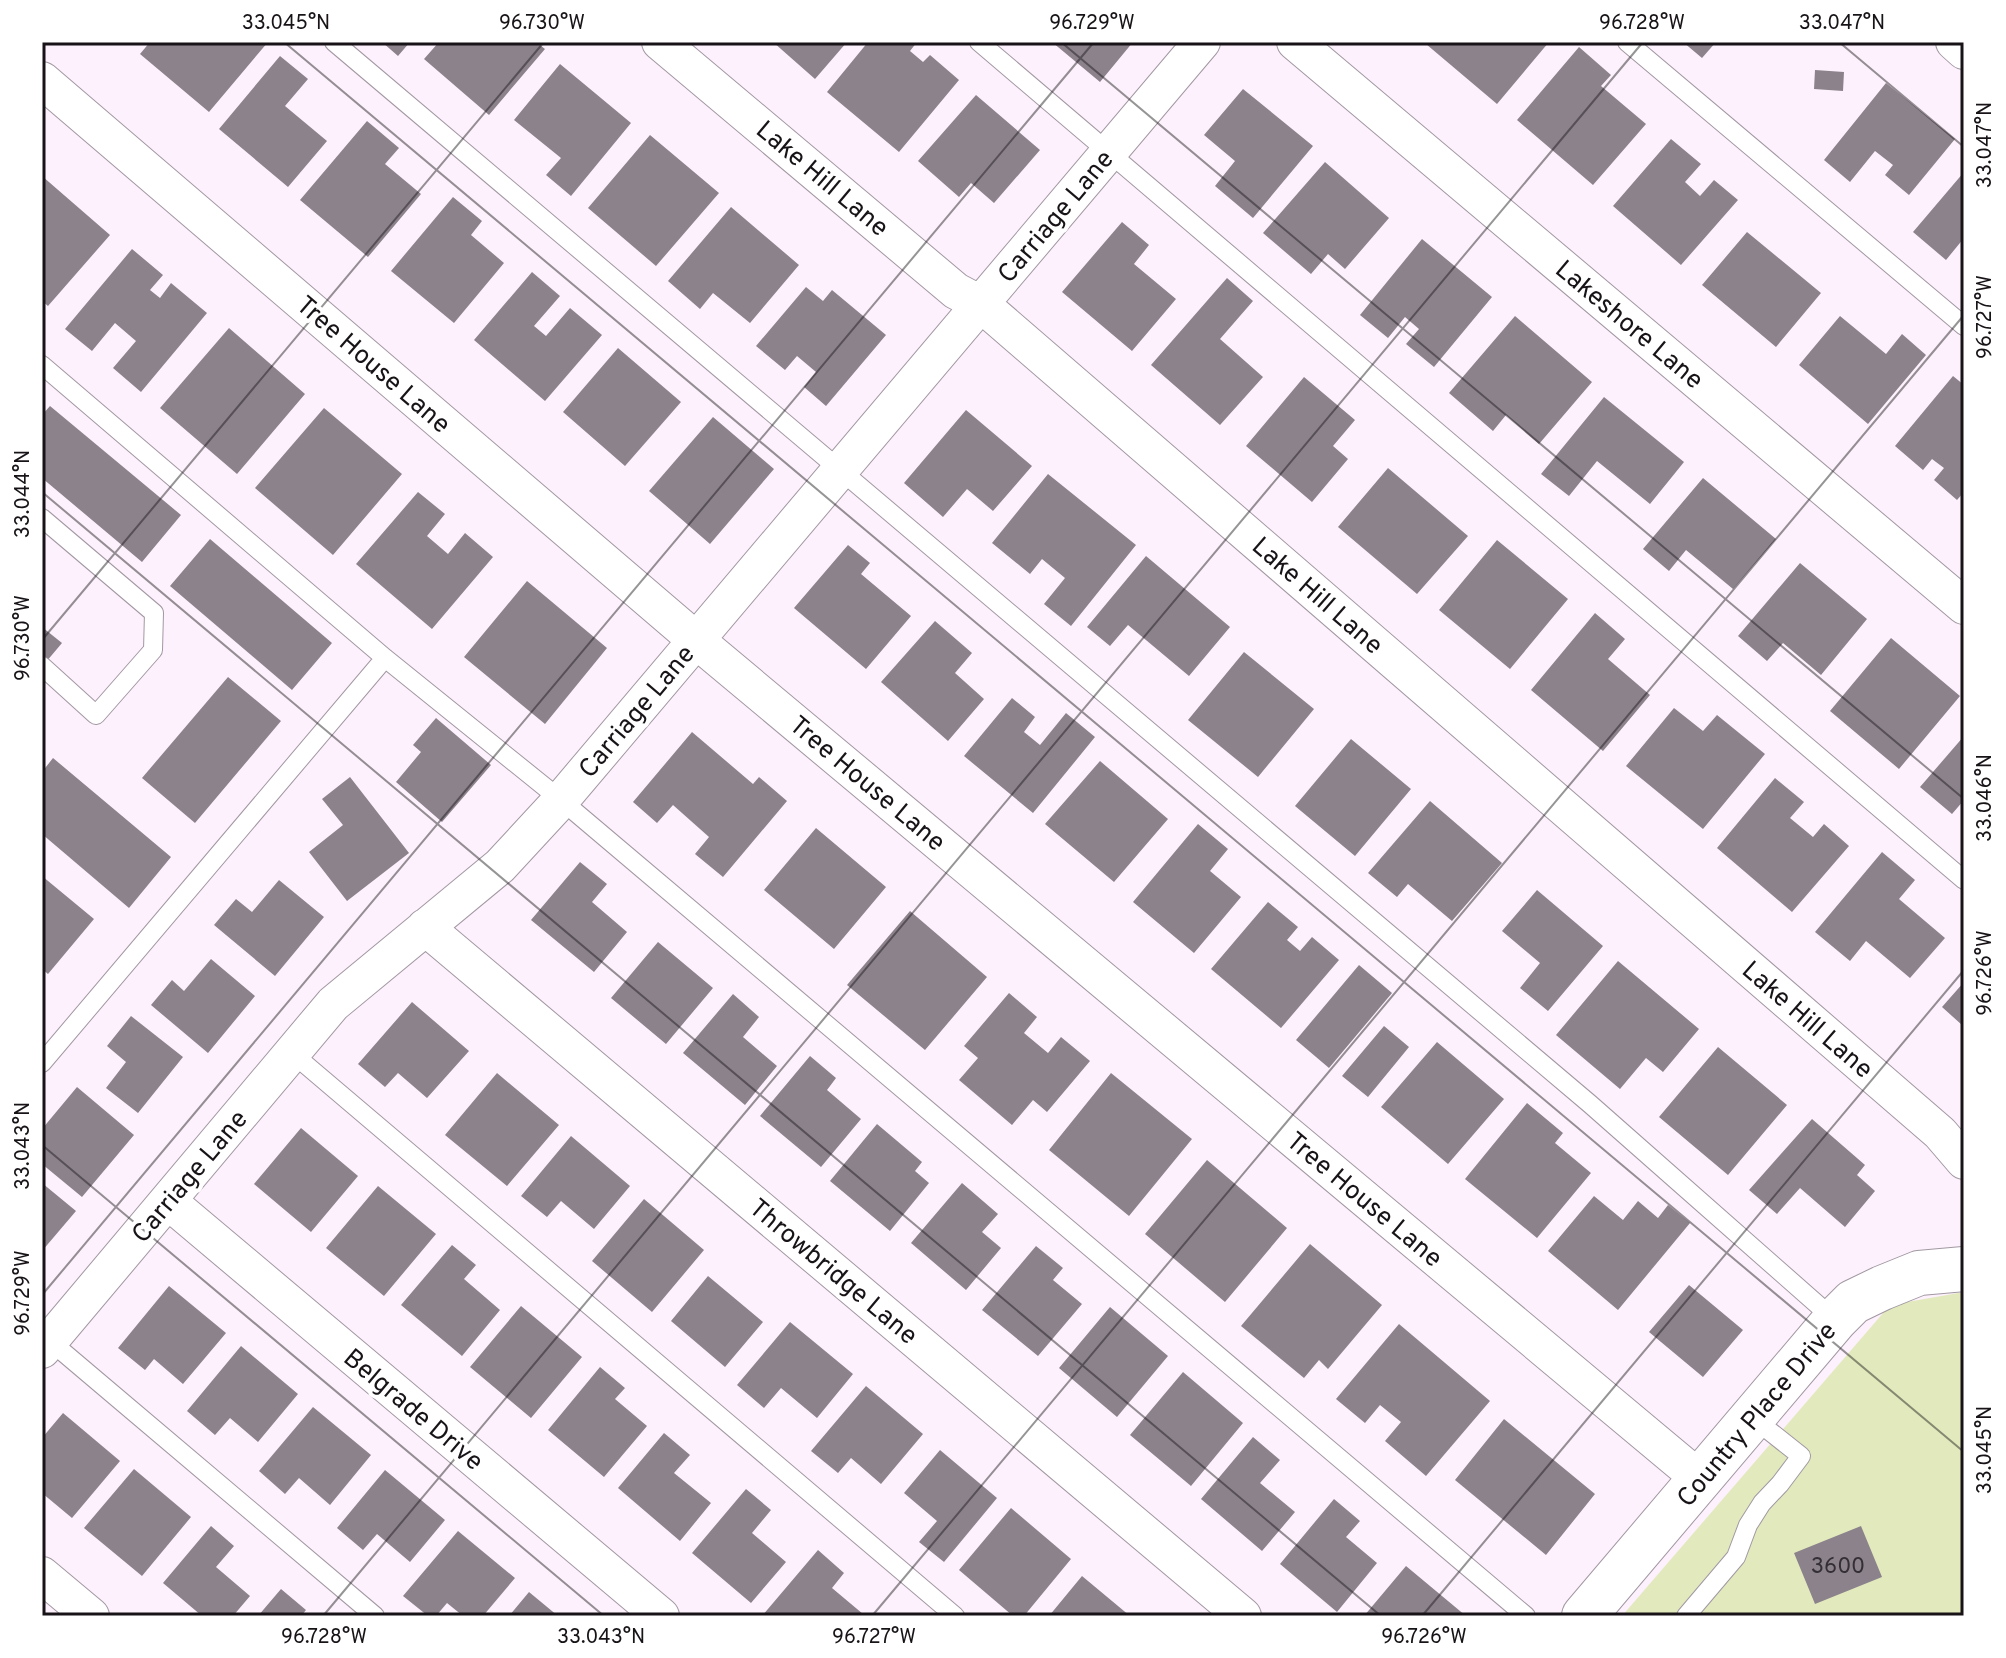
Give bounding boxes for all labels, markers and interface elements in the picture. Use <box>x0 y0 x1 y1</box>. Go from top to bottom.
text: 33.045°N <box>242 11 330 37</box>
text: 96.730°W <box>499 11 585 37</box>
text: 96.729°W <box>1049 11 1135 37</box>
text: 96.728°W <box>1599 11 1685 37</box>
text: 33.047°N <box>1799 11 1885 37</box>
text: 33.047°N <box>1973 102 1999 188</box>
street label: Lake Hill Lane <box>748 115 895 245</box>
street label: Carriage Lane <box>992 144 1122 291</box>
street label: Lakeshore Lane <box>1547 254 1709 398</box>
text: 96.727°W <box>1973 275 1999 359</box>
street label: Tree House Lane <box>288 290 456 442</box>
text: 33.044°N <box>11 450 37 538</box>
street label: Lake Hill Lane <box>1244 531 1389 663</box>
text: 96.730°W <box>11 595 37 681</box>
street label: Carriage Lane <box>573 639 703 786</box>
street label: Tree House Lane <box>782 710 951 860</box>
text: 33.046°N <box>1973 754 1999 842</box>
text: 96.726°W <box>1973 930 1999 1016</box>
street label: Lake Hill Lane <box>1734 955 1879 1087</box>
text: 33.043°N <box>11 1102 37 1190</box>
street label: Carriage Lane <box>126 1104 256 1251</box>
street label: Tree House Lane <box>1279 1126 1448 1276</box>
street label: Throwbridge Lane <box>741 1193 924 1353</box>
text: 96.729°W <box>11 1250 37 1336</box>
street label: Country Place Drive <box>1671 1316 1845 1515</box>
street label: Belgrade Drive <box>336 1343 489 1479</box>
text: 33.045°N <box>1973 1406 1999 1494</box>
house number: 3600 <box>1811 1554 1865 1581</box>
text: 96.728°W <box>281 1625 367 1651</box>
text: 33.043°N <box>557 1625 645 1651</box>
text: 96.727°W <box>832 1625 916 1651</box>
text: 96.726°W <box>1381 1625 1467 1651</box>

